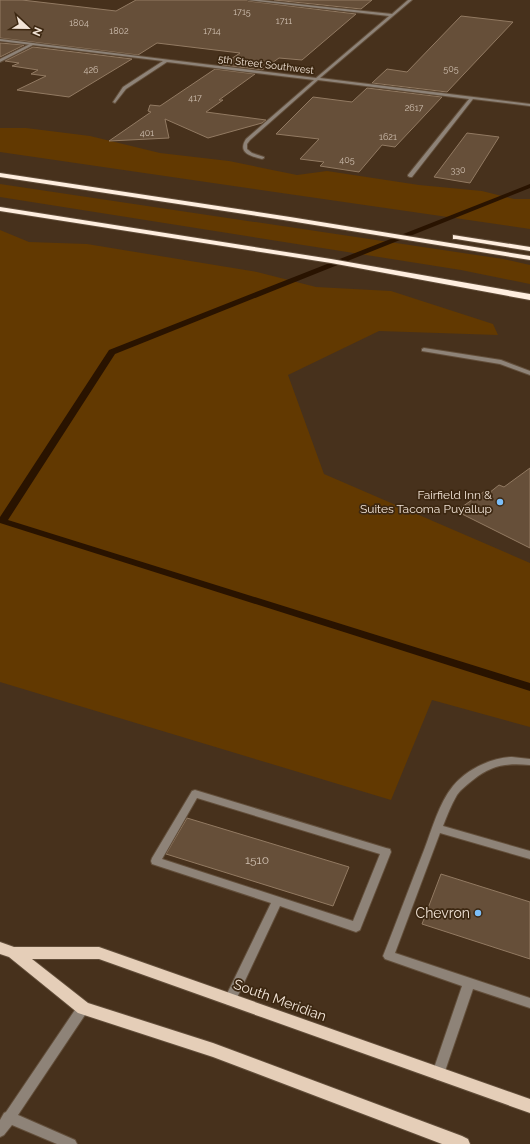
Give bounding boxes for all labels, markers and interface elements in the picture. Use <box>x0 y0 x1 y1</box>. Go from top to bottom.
house number: 1715 <box>233 7 251 17</box>
north arrow <box>8 8 48 48</box>
house number: 1711 <box>276 16 292 26</box>
house number: 1804 <box>69 18 89 28</box>
text: N <box>29 25 44 38</box>
house number: 1802 <box>109 26 129 36</box>
house number: 1714 <box>203 26 221 36</box>
street label: 5th Street Southwest <box>217 53 315 76</box>
house number: 505 <box>443 64 459 74</box>
house number: 426 <box>83 65 99 75</box>
house number: 417 <box>188 93 202 103</box>
house number: 2617 <box>405 103 424 113</box>
house number: 401 <box>140 128 154 138</box>
house number: 1621 <box>379 132 397 142</box>
house number: 405 <box>339 155 355 165</box>
house number: 330 <box>450 165 466 175</box>
place label: Fairfield Inn & Suites Tacoma Puyallup <box>360 488 492 516</box>
marker: Fairfield Inn & Suites Tacoma Puyallup <box>495 497 505 507</box>
house number: 1510 <box>245 853 269 867</box>
place label: Chevron <box>416 905 470 921</box>
marker: Chevron <box>473 908 483 918</box>
street label: South Meridian <box>231 976 329 1024</box>

